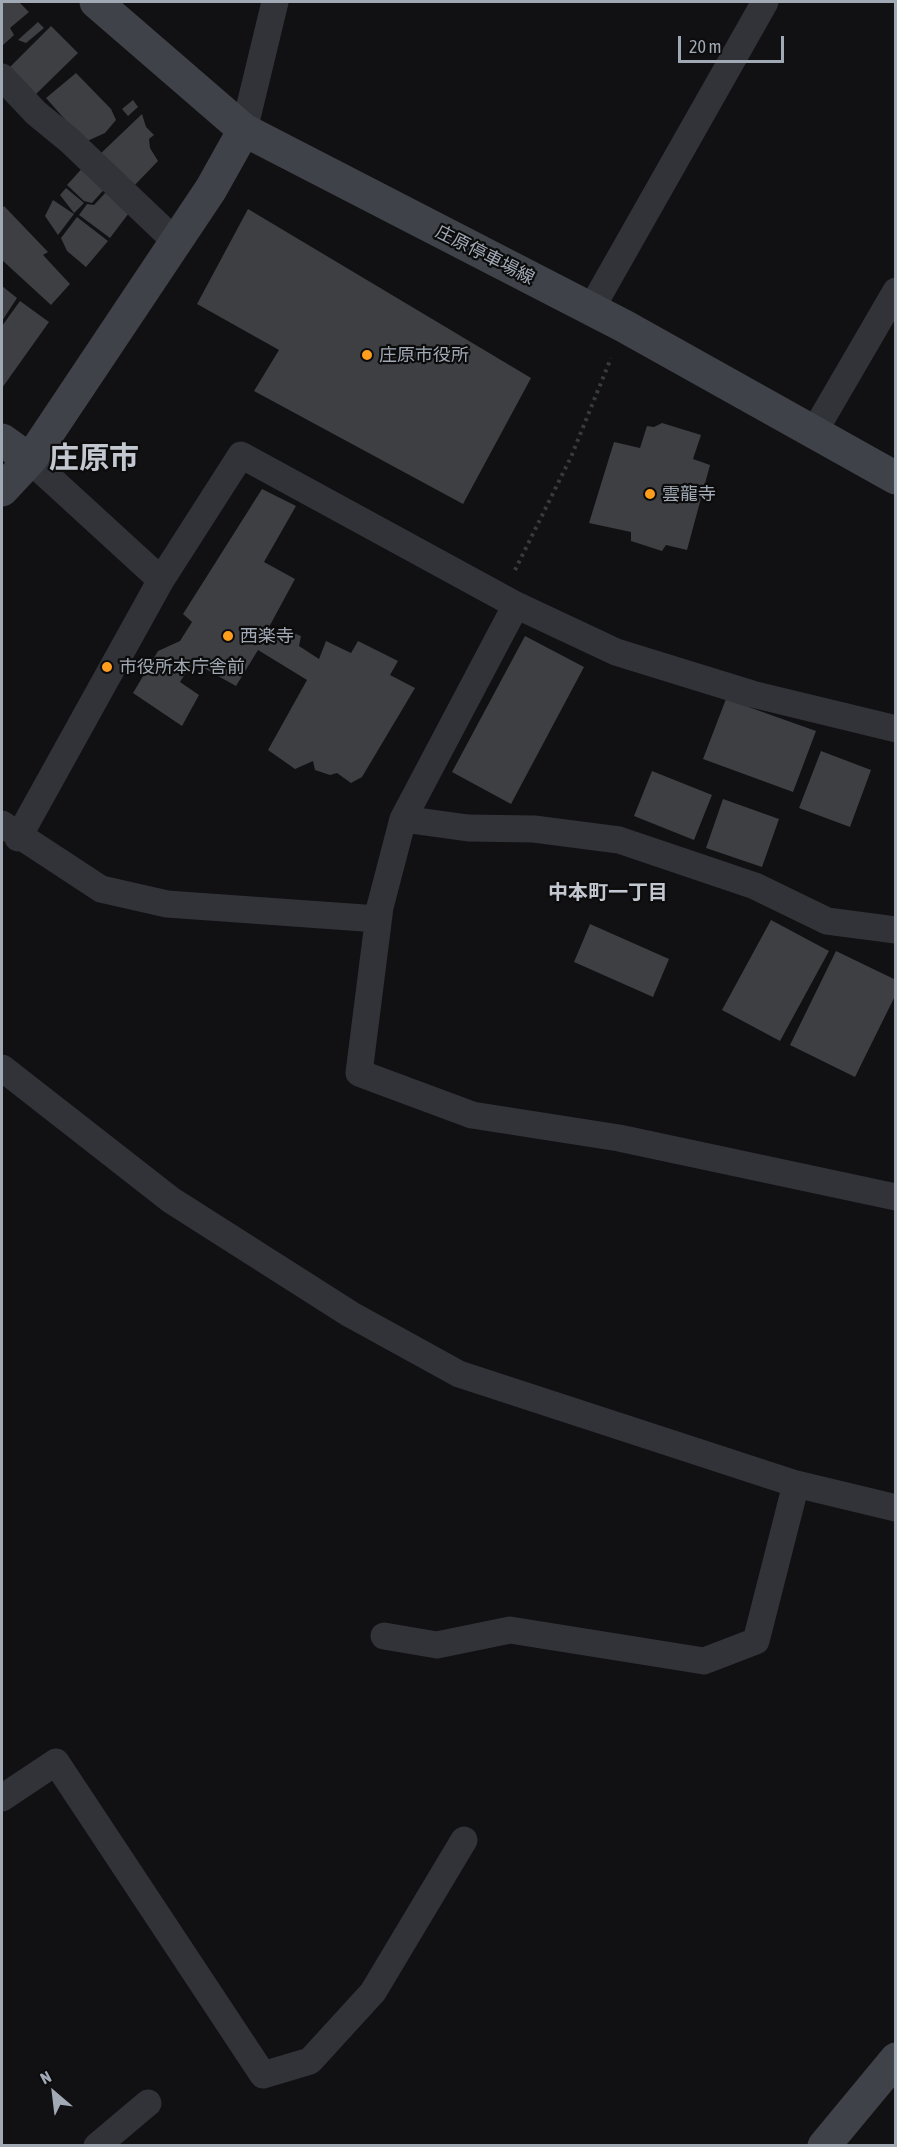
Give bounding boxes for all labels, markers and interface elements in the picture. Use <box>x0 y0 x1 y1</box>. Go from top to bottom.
scale bar <box>681 24 788 62</box>
text: 20 m <box>689 36 721 57</box>
street label: 庄原停車場線 <box>432 221 538 289</box>
place label: 庄原市役所 <box>379 344 469 366</box>
marker: 庄原市役所 <box>360 348 374 362</box>
district label: 庄原市 <box>49 441 139 477</box>
place label: 雲龍寺 <box>662 483 716 505</box>
marker: 雲龍寺 <box>643 487 657 501</box>
place label: 西楽寺 <box>240 625 294 647</box>
marker: 西楽寺 <box>221 629 235 643</box>
place label: 市役所本庁舎前 <box>119 656 245 678</box>
marker: 市役所本庁舎前 <box>100 660 114 674</box>
district label: 中本町一丁目 <box>548 881 668 905</box>
north arrow <box>24 2063 84 2123</box>
text: N <box>37 2067 54 2087</box>

